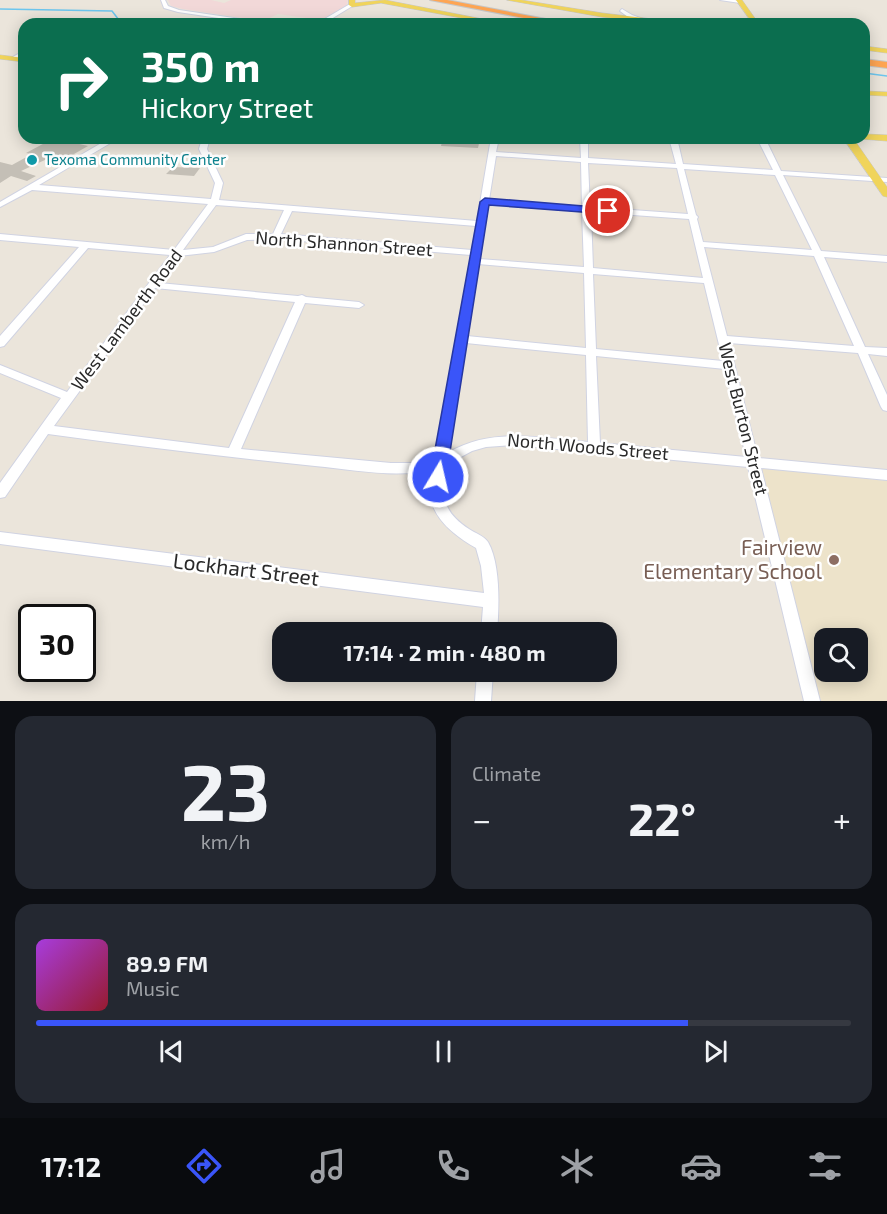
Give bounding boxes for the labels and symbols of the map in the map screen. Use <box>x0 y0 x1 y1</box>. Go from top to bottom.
place label: Texoma Community Center <box>44 150 226 168</box>
marker: Texoma Community Center <box>25 153 39 167</box>
pin <box>582 185 633 236</box>
street label: North Shannon Street <box>255 226 434 260</box>
street label: West Lamberth Road <box>66 244 187 394</box>
street label: West Burton Street <box>714 340 774 498</box>
street label: North Woods Street <box>506 428 670 464</box>
position arrow <box>406 445 470 509</box>
place label: Fairview Elementary School <box>643 534 823 583</box>
street label: Lockhart Street <box>172 547 321 590</box>
marker: Fairview Elementary School <box>827 553 841 567</box>
speed limit sign: 30 <box>18 604 96 682</box>

